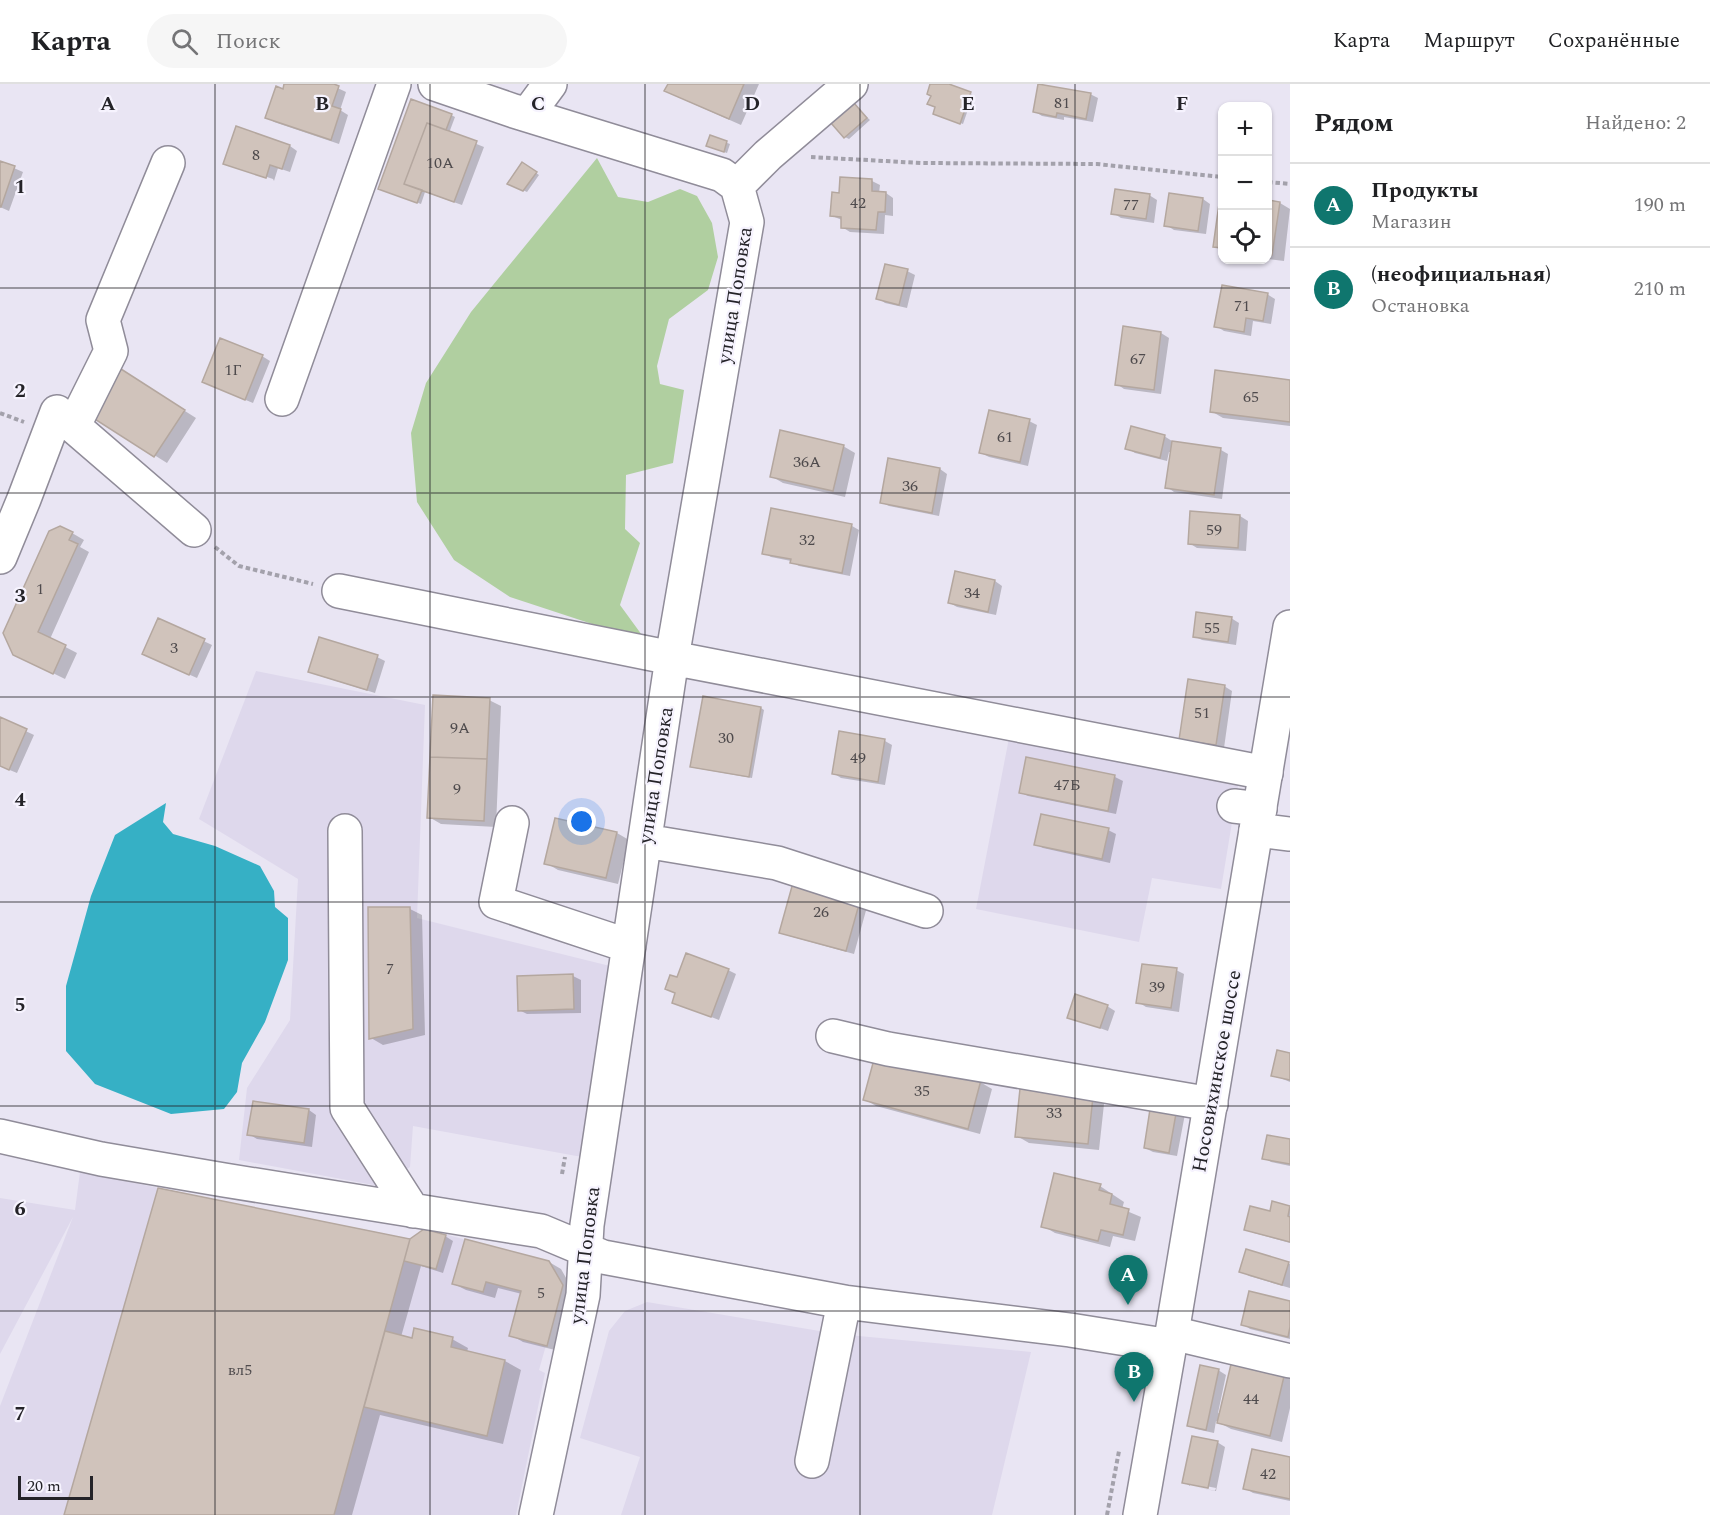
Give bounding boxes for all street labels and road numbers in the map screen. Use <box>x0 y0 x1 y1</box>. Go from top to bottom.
street label: улица Поповка <box>709 224 761 367</box>
street label: улица Поповка <box>630 704 682 847</box>
street label: Носовихинское шоссе <box>1184 968 1250 1175</box>
street label: улица Поповка <box>562 1184 608 1327</box>

